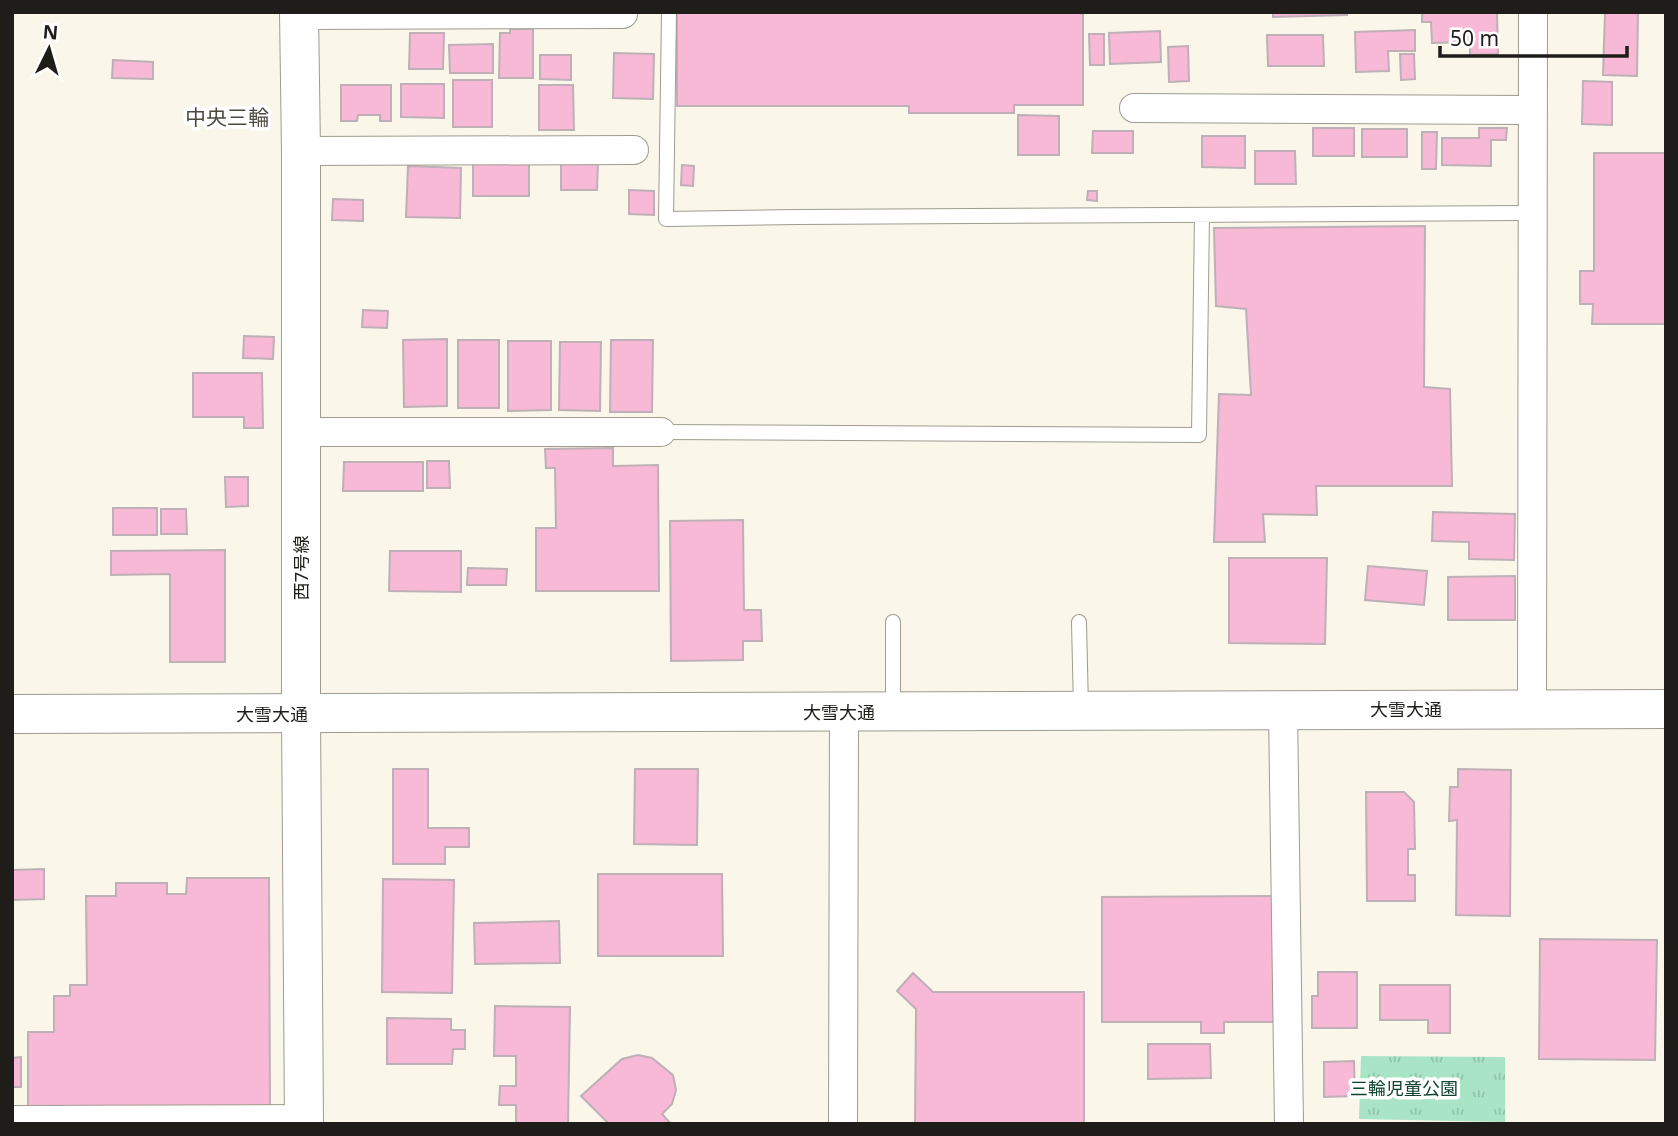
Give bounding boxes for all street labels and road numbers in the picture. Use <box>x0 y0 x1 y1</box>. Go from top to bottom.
street label: 西7号線 <box>289 536 313 600</box>
street label: 大雪大通 <box>1370 697 1442 721</box>
street label: 大雪大通 <box>803 700 875 724</box>
street label: 大雪大通 <box>236 702 308 726</box>

